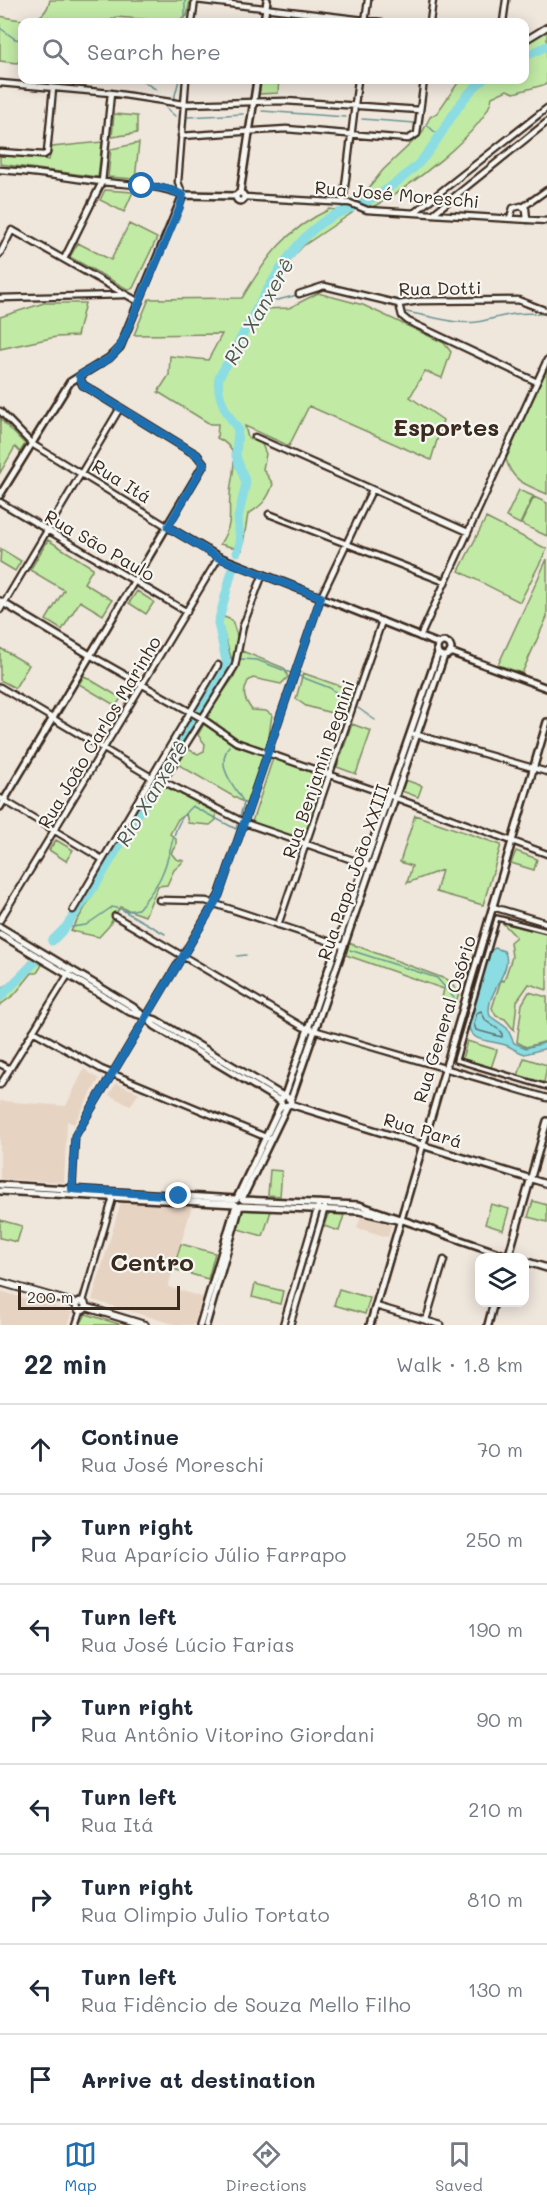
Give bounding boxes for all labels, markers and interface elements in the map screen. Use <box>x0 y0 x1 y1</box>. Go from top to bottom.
search box <box>18 18 529 84</box>
icon: search <box>39 35 72 68</box>
text: Search here <box>87 37 221 66</box>
route start <box>128 172 154 198</box>
street label: Rua José Moreschi <box>314 175 480 213</box>
water label: Rio Xanxerê <box>217 253 299 369</box>
street label: Rua Dotti <box>398 275 482 301</box>
district label: Esportes <box>393 411 499 442</box>
street label: Rua Itá <box>88 453 156 509</box>
street label: Rua São Paulo <box>41 504 160 586</box>
street label: Rua João Carlos Marinho <box>32 631 166 833</box>
street label: Rua Benjamin Begnini <box>276 677 360 861</box>
water label: Rio Xanxerê <box>109 735 193 851</box>
street label: Rua Papa João XXIII <box>312 781 394 963</box>
street label: Rua General Osório <box>407 932 481 1105</box>
street label: Rua Pará <box>381 1107 465 1153</box>
route end <box>165 1182 191 1208</box>
district label: Centro <box>110 1246 194 1277</box>
map controls <box>475 1253 529 1307</box>
button: layers <box>475 1253 529 1307</box>
scale bar <box>18 1283 180 1310</box>
text: 200 m <box>27 1286 74 1307</box>
text: 22 min <box>24 1347 107 1381</box>
text: Walk · 1.8 km <box>396 1351 523 1377</box>
text: Continue <box>81 1422 179 1451</box>
icon: ahead <box>24 1433 57 1466</box>
text: 70 m <box>477 1436 523 1462</box>
text: Rua José Moreschi <box>81 1451 264 1477</box>
text: Turn right <box>81 1512 193 1541</box>
icon: right <box>24 1523 57 1556</box>
text: 250 m <box>466 1526 523 1552</box>
text: Rua Aparício Júlio Farrapo <box>81 1541 346 1567</box>
text: Turn left <box>81 1602 177 1631</box>
icon: left <box>24 1613 57 1646</box>
text: 190 m <box>468 1616 523 1642</box>
text: Rua José Lúcio Farias <box>81 1631 295 1657</box>
text: Turn right <box>81 1692 193 1721</box>
icon: right <box>24 1703 57 1736</box>
text: 90 m <box>477 1706 523 1732</box>
text: Rua Antônio Vitorino Giordani <box>81 1721 375 1747</box>
text: Turn left <box>81 1782 177 1811</box>
icon: left <box>24 1793 57 1826</box>
text: 210 m <box>468 1796 523 1822</box>
text: Rua Itá <box>81 1811 154 1837</box>
text: Turn right <box>81 1872 193 1901</box>
icon: right <box>24 1883 57 1916</box>
text: 810 m <box>467 1886 523 1912</box>
text: Rua Olimpio Julio Tortato <box>81 1901 330 1927</box>
text: Turn left <box>81 1962 177 1991</box>
icon: left <box>24 1973 57 2006</box>
text: 130 m <box>468 1976 523 2002</box>
text: Rua Fidêncio de Souza Mello Filho <box>81 1991 411 2017</box>
icon: arrive <box>24 2063 57 2096</box>
text: Arrive at destination <box>81 2065 316 2094</box>
tab: Map <box>64 2138 97 2195</box>
tab: Directions <box>226 2138 307 2195</box>
tab: Saved <box>435 2138 483 2195</box>

